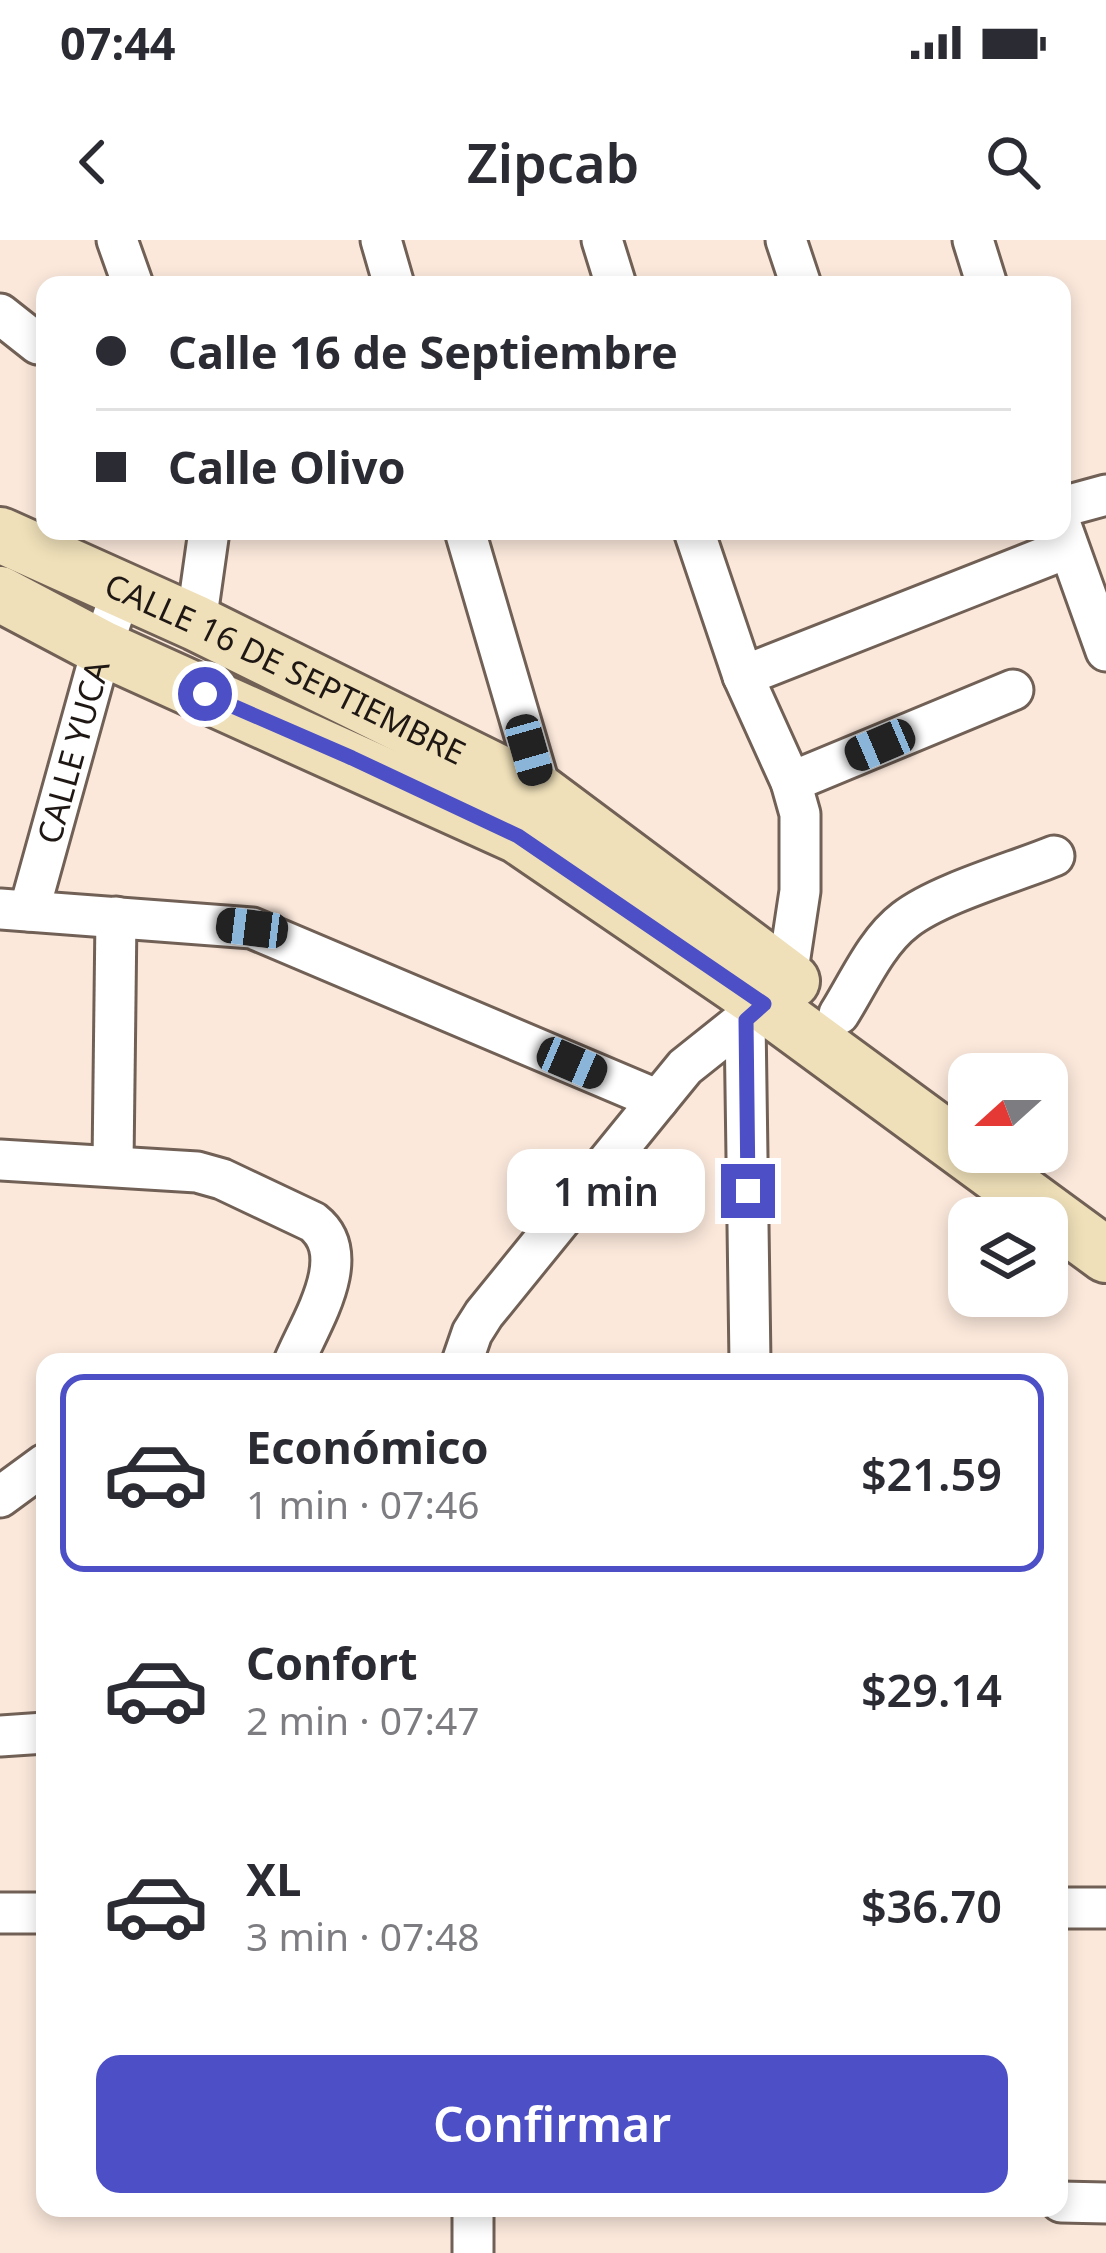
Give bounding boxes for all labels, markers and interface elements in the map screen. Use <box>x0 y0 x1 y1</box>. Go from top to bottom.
text: 07:44 <box>60 12 176 73</box>
text: Zipcab <box>467 125 639 199</box>
icon: back <box>60 129 126 195</box>
icon: search <box>980 129 1046 195</box>
text: Calle 16 de Septiembre <box>168 321 678 382</box>
text: Calle Olivo <box>168 436 406 497</box>
street label: CALLE 16 DE SEPTIEMBRE <box>98 562 473 775</box>
street label: CALLE YUCA <box>26 654 120 849</box>
route start <box>178 667 232 721</box>
car <box>502 710 556 790</box>
car <box>840 714 920 776</box>
car <box>214 906 290 950</box>
car <box>532 1032 612 1094</box>
north arrow <box>948 1053 1068 1173</box>
map controls <box>948 1053 1068 1317</box>
callout: 1 min <box>508 1149 706 1233</box>
text: 1 min <box>553 1164 659 1217</box>
route end <box>721 1164 775 1218</box>
button: layers <box>948 1197 1068 1317</box>
text: Económico <box>246 1416 489 1477</box>
icon: car <box>102 1419 210 1527</box>
text: $21.59 <box>861 1443 1002 1504</box>
text: 1 min · 07:46 <box>246 1477 480 1530</box>
text: Confort <box>246 1632 417 1693</box>
icon: car <box>102 1635 210 1743</box>
text: $29.14 <box>861 1659 1002 1720</box>
text: 2 min · 07:47 <box>246 1693 480 1746</box>
text: XL <box>246 1848 301 1909</box>
icon: car <box>102 1851 210 1959</box>
text: $36.70 <box>861 1875 1002 1936</box>
text: 3 min · 07:48 <box>246 1909 480 1962</box>
button: Confirmar <box>96 2055 1008 2193</box>

